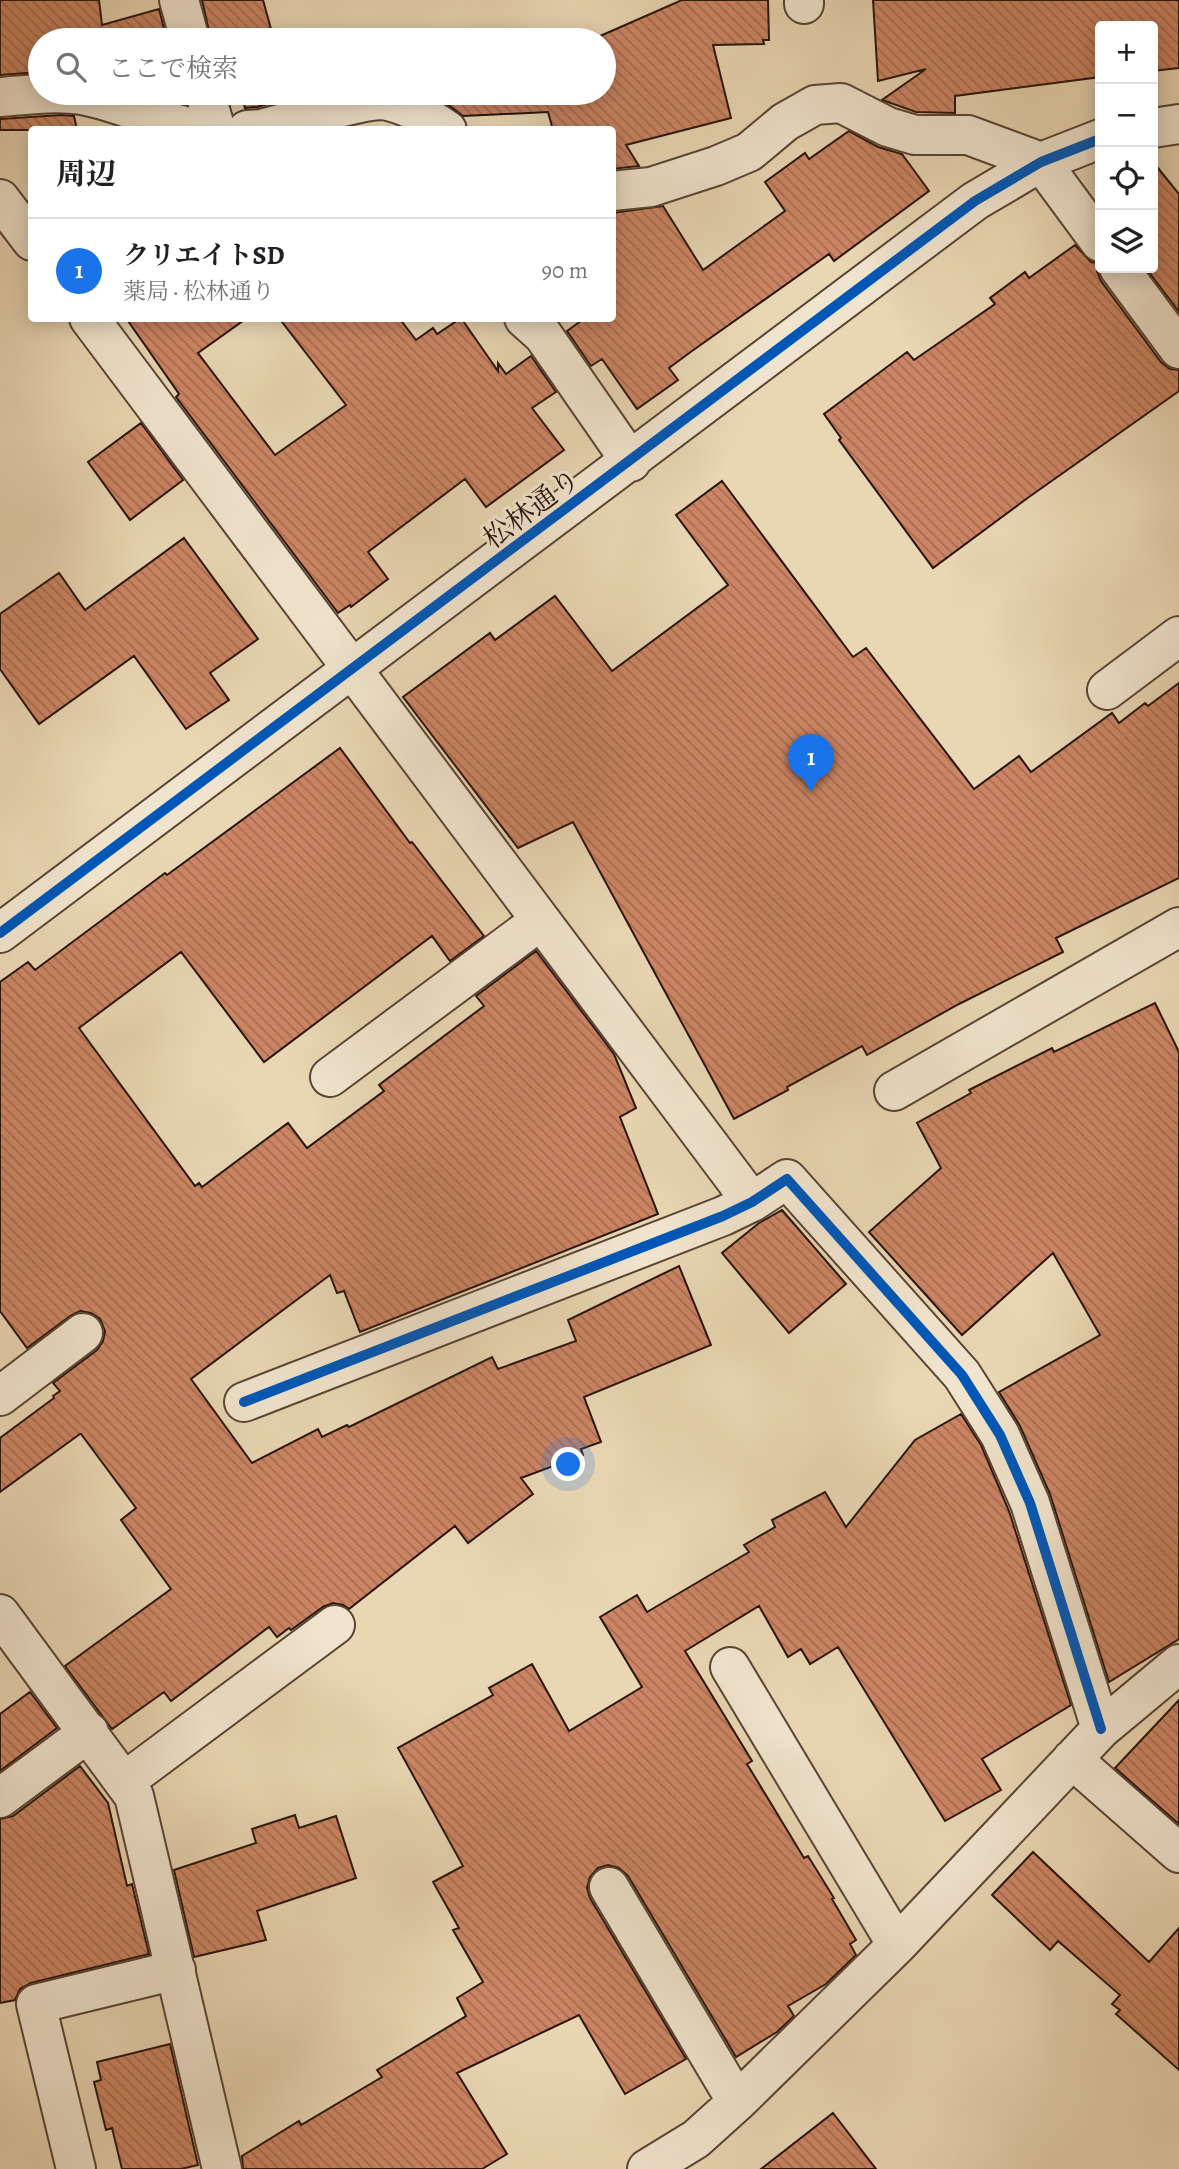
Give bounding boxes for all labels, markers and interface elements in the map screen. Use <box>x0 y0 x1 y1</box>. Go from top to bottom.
map controls <box>1095 21 1158 273</box>
button: + <box>1095 21 1158 84</box>
search box <box>28 28 616 105</box>
icon: search <box>52 48 90 86</box>
text: ここで検索 <box>108 51 238 86</box>
button: − <box>1095 84 1158 147</box>
button: locate <box>1095 147 1158 210</box>
text: 周辺 <box>56 154 116 194</box>
button: layers <box>1095 210 1158 273</box>
text: クリエイトSD <box>123 238 285 273</box>
text: 1 <box>75 255 83 286</box>
text: 90 m <box>542 255 588 286</box>
text: 薬局 · 松林通り <box>123 276 275 307</box>
street label: 松林通り <box>475 460 588 558</box>
pin: 1 <box>788 734 834 792</box>
your location <box>551 1447 585 1481</box>

